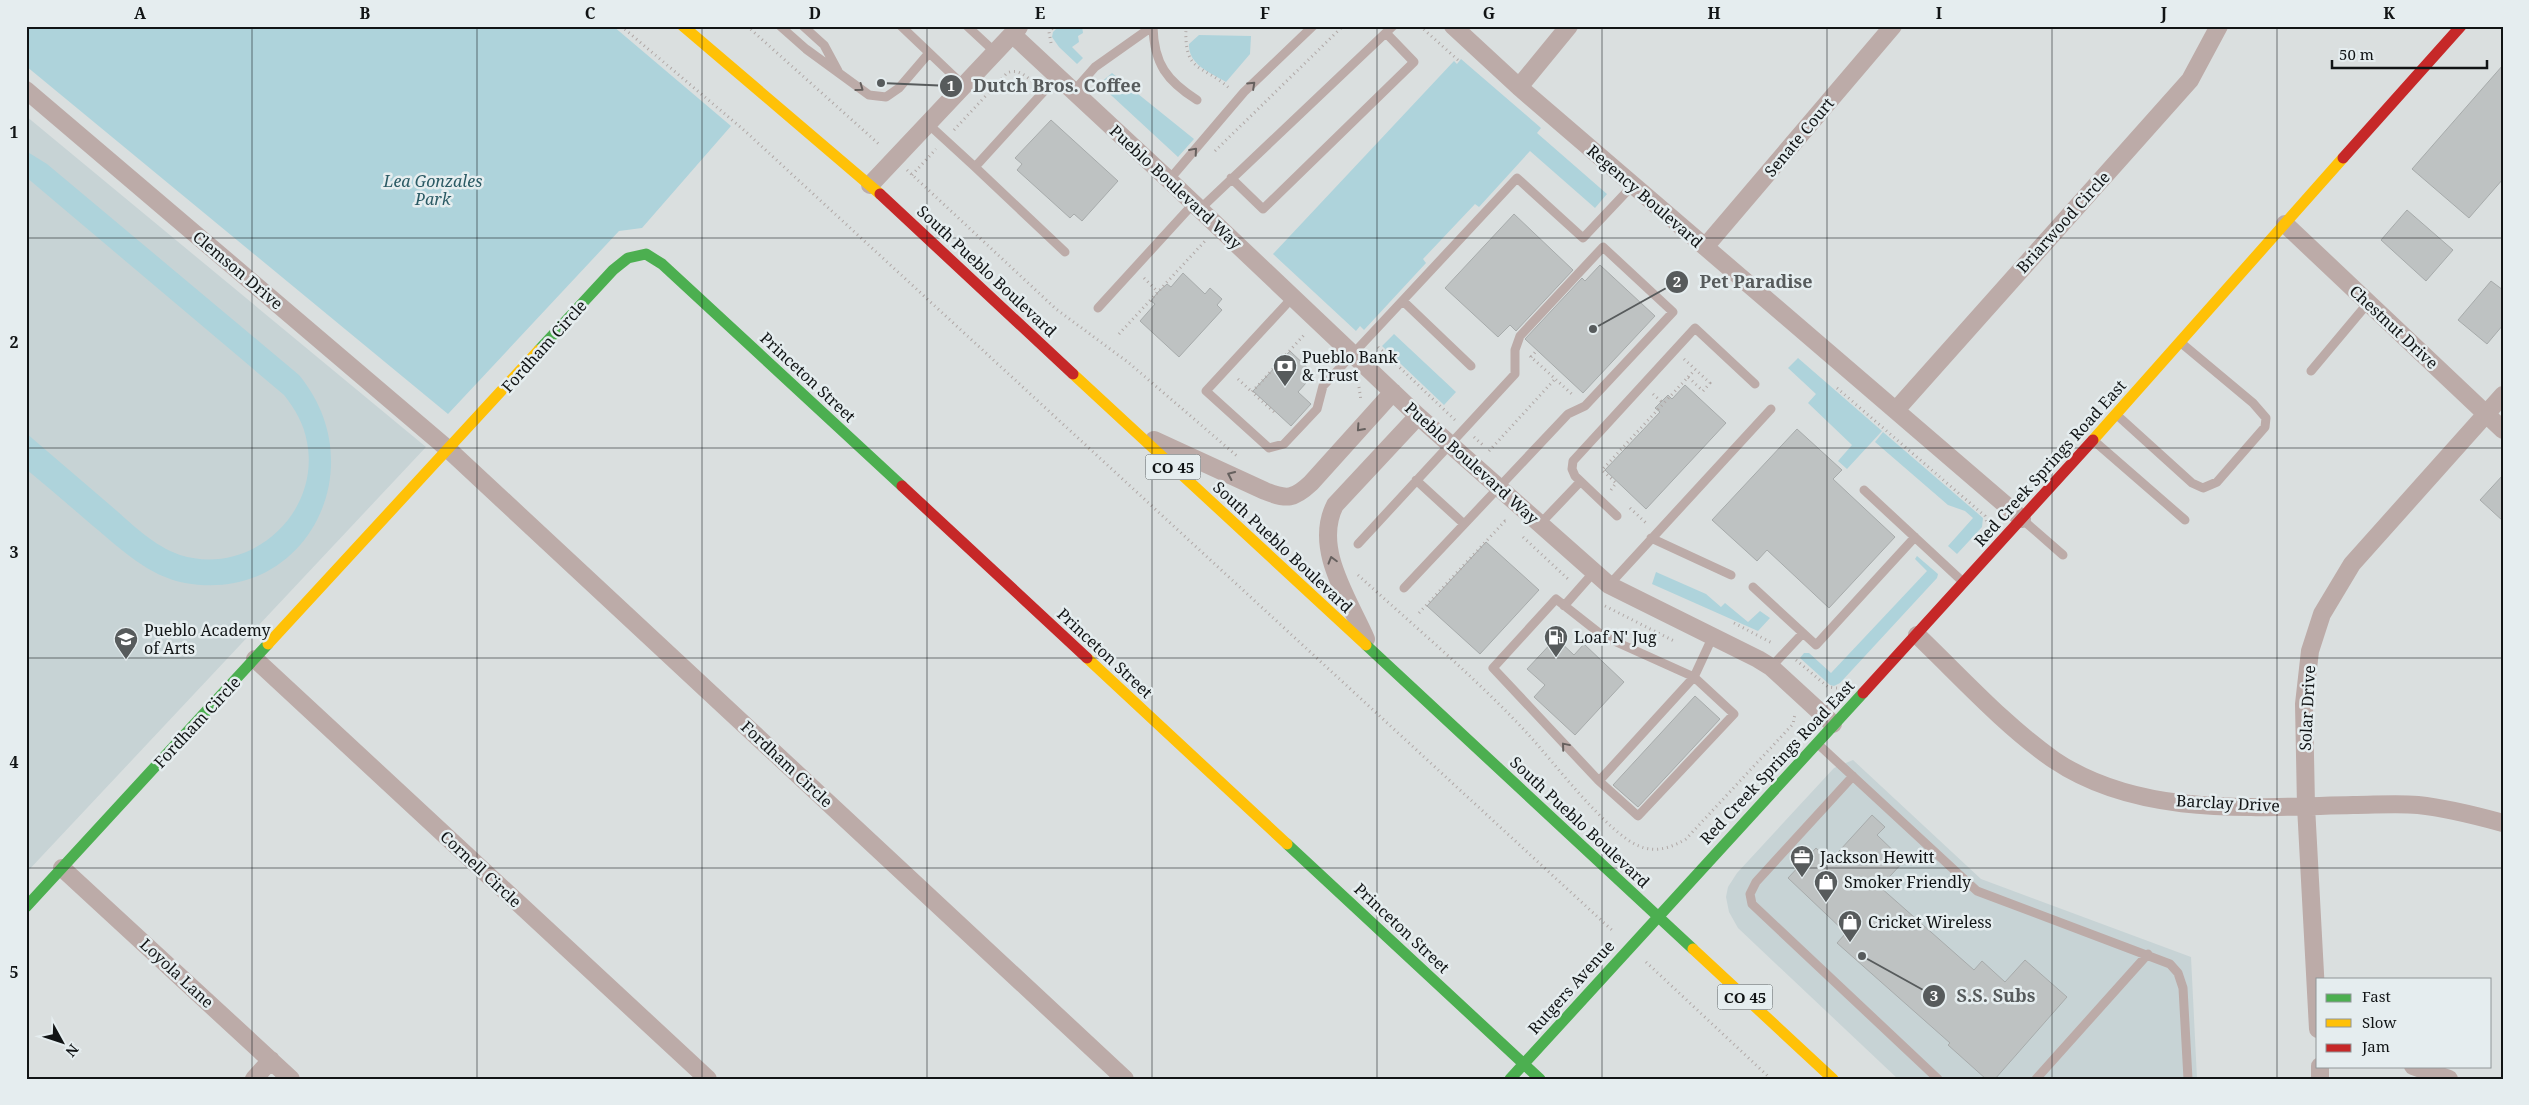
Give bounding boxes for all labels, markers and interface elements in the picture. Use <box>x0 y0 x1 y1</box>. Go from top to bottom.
text: A <box>134 2 147 24</box>
text: B <box>360 2 371 24</box>
text: C <box>585 2 596 24</box>
text: D <box>809 2 821 24</box>
text: E <box>1035 2 1045 24</box>
text: F <box>1260 2 1270 24</box>
text: G <box>1483 2 1495 24</box>
text: H <box>1707 2 1721 24</box>
text: I <box>1936 2 1942 24</box>
text: J <box>2160 2 2168 24</box>
text: K <box>2383 2 2395 24</box>
scale bar <box>2332 38 2486 70</box>
text: 50 m <box>2339 44 2374 64</box>
callout: Dutch Bros. Coffee <box>938 69 1151 102</box>
text: Dutch Bros. Coffee <box>973 73 1141 97</box>
text: 1 <box>947 75 955 95</box>
one-way arrow <box>854 82 864 91</box>
one-way arrow <box>1246 82 1255 91</box>
street label: Senate Court <box>1759 92 1839 181</box>
street label: Pueblo Boulevard Way <box>1105 120 1247 255</box>
text: 1 <box>9 121 19 143</box>
street label: Regency Boulevard <box>1582 140 1708 253</box>
one-way arrow <box>1189 147 1198 156</box>
street label: Briarwood Circle <box>2011 166 2115 278</box>
park label: Lea Gonzales Park <box>382 170 483 210</box>
street label: South Pueblo Boulevard <box>912 200 1062 342</box>
street label: Clemson Drive <box>188 226 288 314</box>
callout: Pet Paradise <box>1665 265 1823 298</box>
text: Pet Paradise <box>1700 269 1812 293</box>
text: 2 <box>1673 271 1681 291</box>
street label: Chestnut Drive <box>2345 280 2443 374</box>
street label: Fordham Circle <box>496 295 592 397</box>
street label: Princeton Street <box>756 327 861 427</box>
text: 2 <box>9 331 19 353</box>
place label: Pueblo Bank & Trust <box>1302 346 1398 386</box>
bank icon: Pueblo Bank & Trust <box>1272 353 1298 387</box>
street label: Red Creek Springs Road East <box>1969 375 2131 551</box>
street label: Pueblo Boulevard Way <box>1400 397 1544 530</box>
one-way arrow <box>1357 423 1366 432</box>
road number: CO 45 <box>1146 454 1200 480</box>
one-way arrow <box>1228 472 1237 482</box>
street label: South Pueblo Boulevard <box>1208 476 1358 618</box>
text: 3 <box>9 541 19 563</box>
one-way arrow <box>1328 556 1338 564</box>
street label: Princeton Street <box>1053 603 1158 703</box>
place label: Pueblo Academy of Arts <box>144 619 272 659</box>
fuel station icon: Loaf N' Jug <box>1543 624 1569 658</box>
school or university icon: Pueblo Academy of Arts <box>113 626 139 660</box>
place label: Loaf N' Jug <box>1574 626 1657 648</box>
street label: Solar Drive <box>2294 665 2320 751</box>
street label: Fordham Circle <box>149 671 245 773</box>
street label: Red Creek Springs Road East <box>1695 675 1859 849</box>
street label: Fordham Circle <box>736 716 838 812</box>
one-way arrow <box>1562 742 1571 751</box>
text: 4 <box>9 751 19 773</box>
street label: South Pueblo Boulevard <box>1505 751 1655 893</box>
street label: Barclay Drive <box>2176 789 2280 817</box>
street label: Cornell Circle <box>436 826 526 912</box>
office icon: Jackson Hewitt <box>1789 844 1815 878</box>
place label: Jackson Hewitt <box>1819 846 1935 868</box>
shop icon: Smoker Friendly <box>1813 869 1839 903</box>
place label: Smoker Friendly <box>1844 871 1972 893</box>
street label: Princeton Street <box>1350 878 1455 978</box>
shop icon: Cricket Wireless <box>1837 909 1863 943</box>
place label: Cricket Wireless <box>1868 911 1992 933</box>
street label: Loyola Lane <box>135 933 219 1013</box>
street label: Rutgers Avenue <box>1523 935 1619 1039</box>
text: 5 <box>9 961 19 983</box>
legend <box>2316 978 2492 1068</box>
callout: S.S. Subs <box>1921 979 2045 1012</box>
text: S.S. Subs <box>1957 983 2036 1007</box>
road number: CO 45 <box>1718 984 1772 1010</box>
text: 3 <box>1930 985 1938 1005</box>
text: Fast <box>2362 986 2391 1006</box>
text: Slow <box>2362 1012 2396 1032</box>
north arrow <box>38 1018 88 1068</box>
text: Jam <box>2361 1036 2390 1056</box>
text: N <box>62 1040 83 1061</box>

